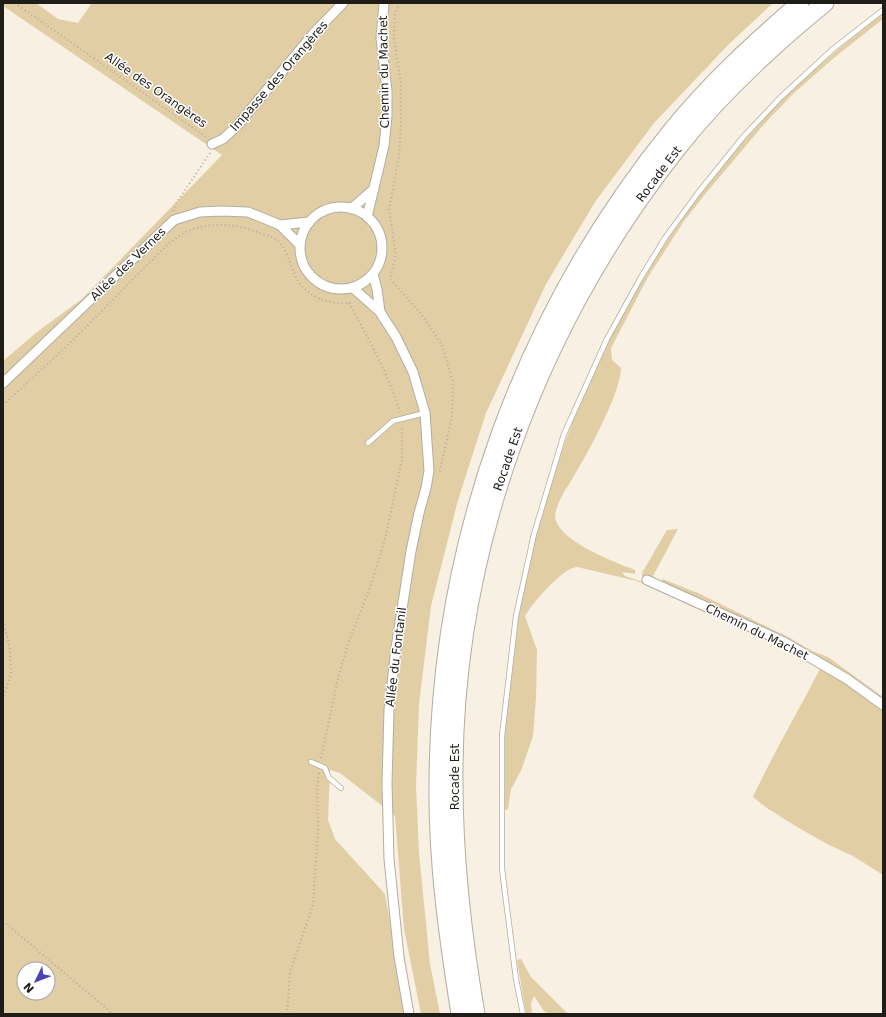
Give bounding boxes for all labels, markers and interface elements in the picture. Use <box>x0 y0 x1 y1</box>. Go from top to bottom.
street label: Chemin du Machet <box>376 15 392 129</box>
street label: Impasse des Orangères <box>227 18 331 134</box>
street label: Allée des Orangères <box>102 50 210 130</box>
street label: Rocade Est <box>633 143 685 205</box>
street label: Allée des Vernes <box>87 225 169 303</box>
street label: Rocade Est <box>491 425 526 493</box>
street label: Chemin du Machet <box>703 601 811 663</box>
street label: Allée du Fontanil <box>383 606 409 708</box>
street label: Rocade Est <box>448 743 462 810</box>
north arrow <box>16 961 56 1001</box>
text: N <box>21 980 37 995</box>

